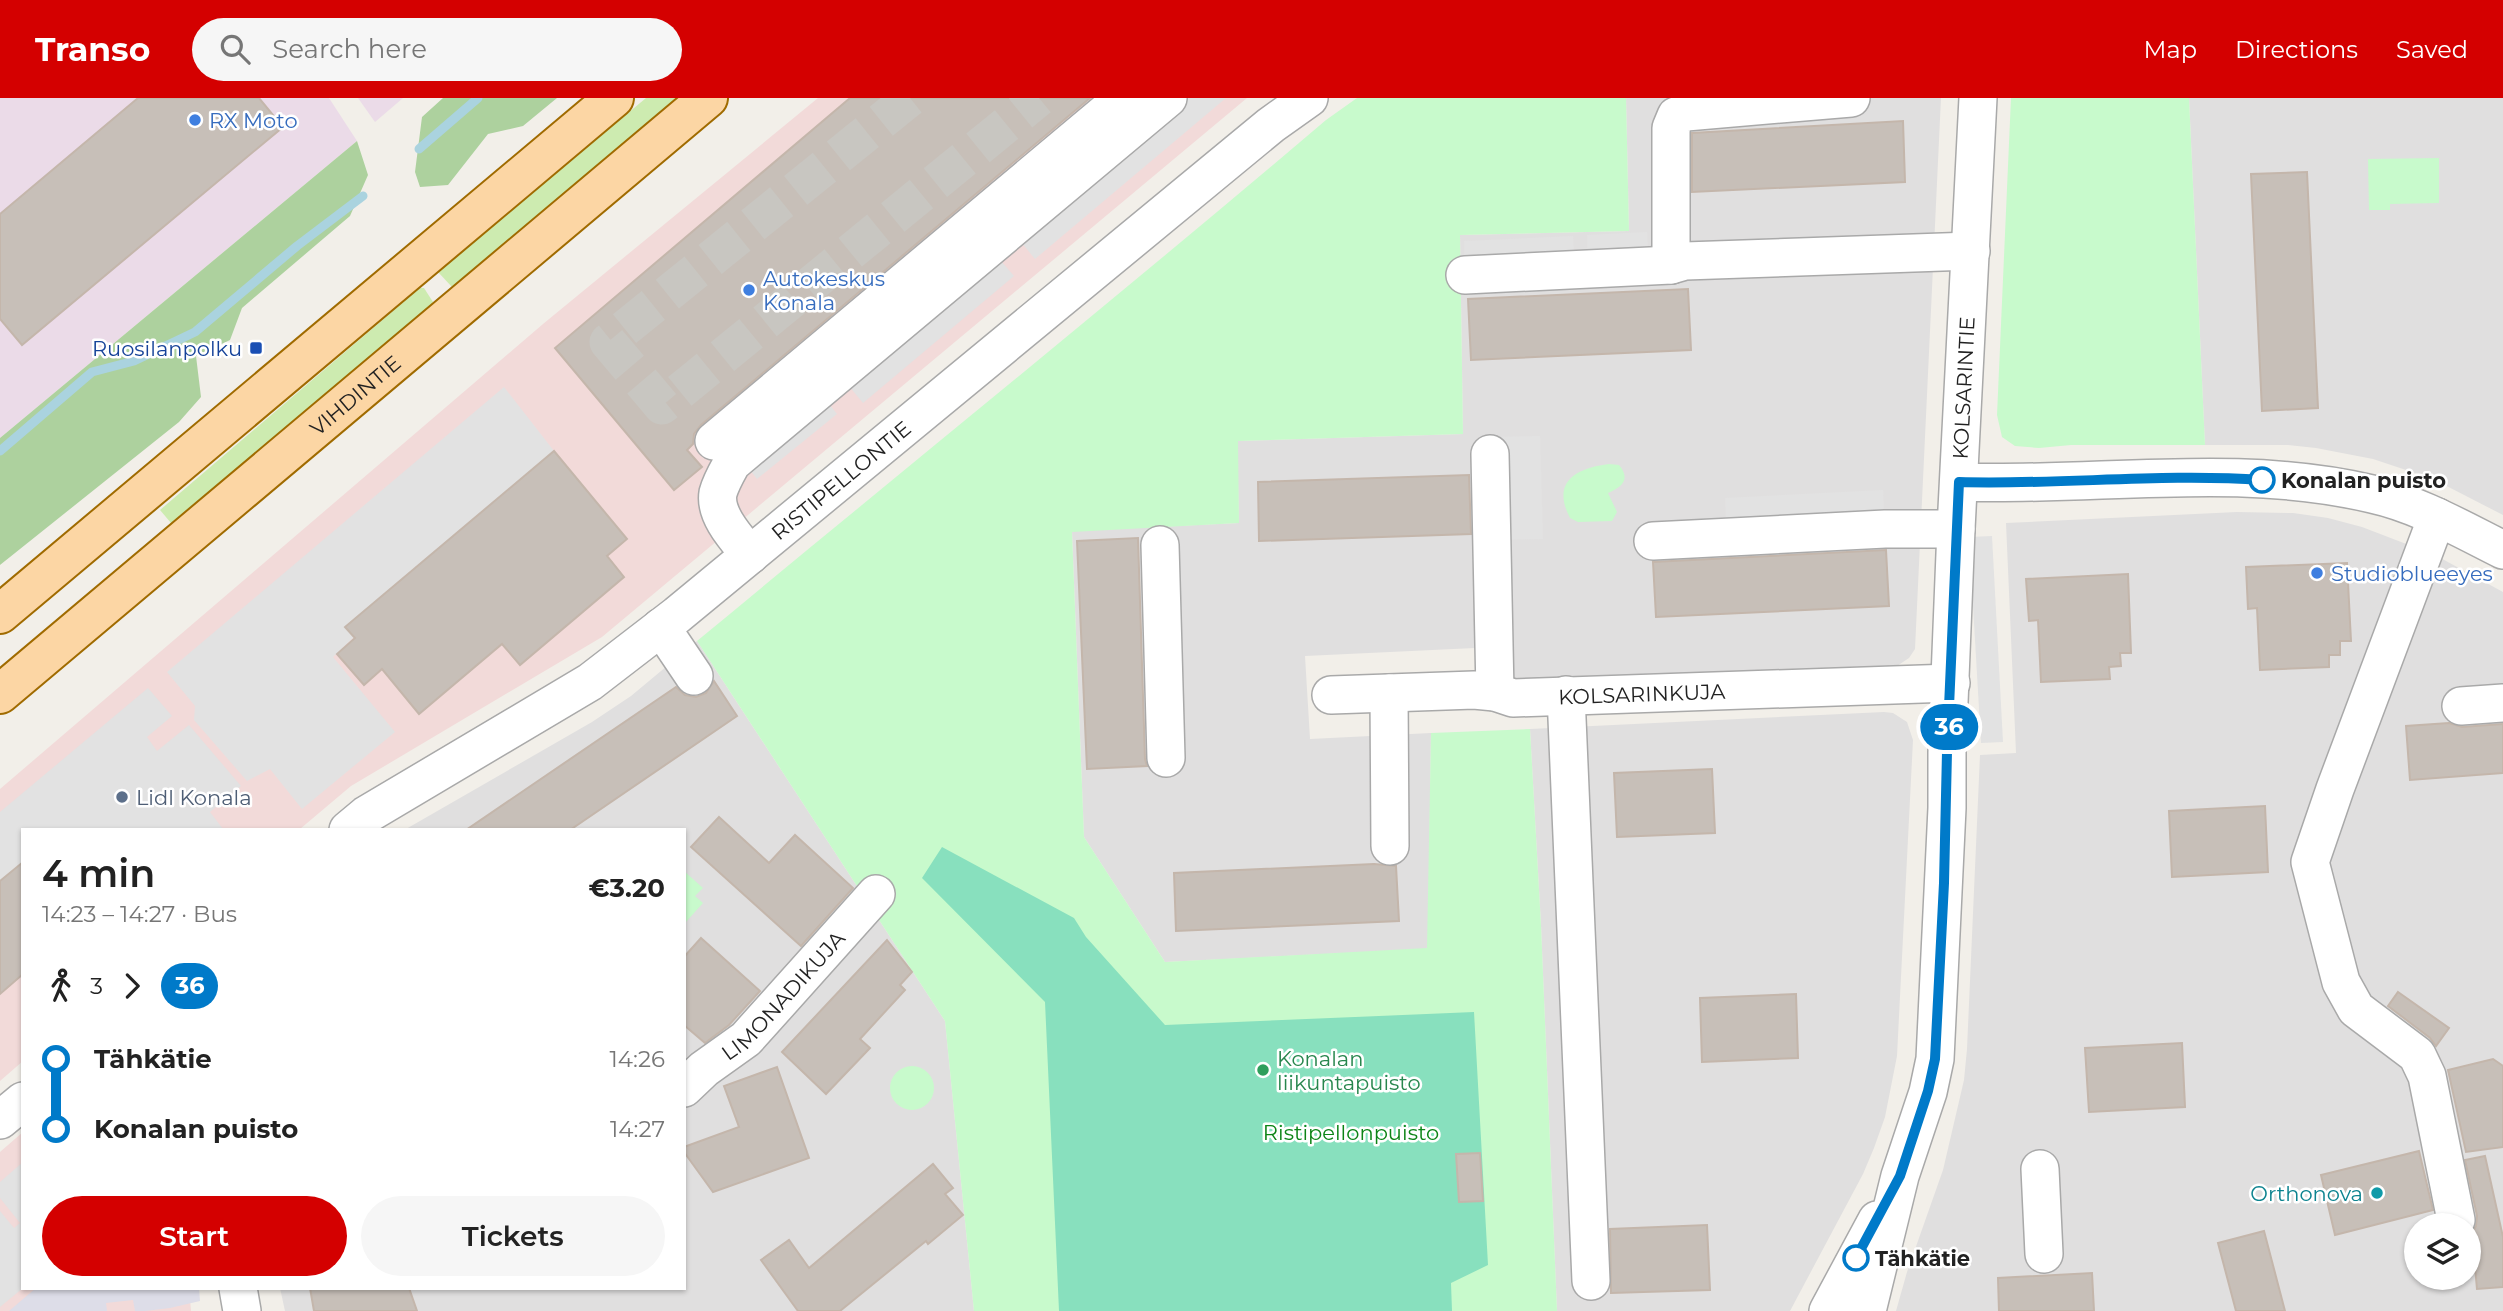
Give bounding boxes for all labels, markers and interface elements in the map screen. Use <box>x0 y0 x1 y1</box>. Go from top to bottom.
search box <box>192 18 682 81</box>
text: Transo <box>35 29 150 69</box>
icon: search <box>216 30 254 68</box>
text: Search here <box>272 33 427 65</box>
text: Map <box>2144 35 2197 64</box>
text: Directions <box>2235 35 2358 64</box>
text: Saved <box>2396 35 2468 64</box>
place label: RX Moto <box>209 108 298 133</box>
marker: RX Moto <box>187 112 203 128</box>
place label: Autokeskus Konala <box>763 266 885 315</box>
marker: Autokeskus Konala <box>741 282 757 298</box>
street label: KOLSARINTIE <box>1947 316 1979 460</box>
place label: Ruosilanpolku <box>92 336 242 361</box>
marker: Ruosilanpolku <box>248 340 264 356</box>
street label: VIHDINTIE <box>304 350 405 440</box>
street label: RISTIPELLONTIE <box>766 415 915 545</box>
marker: Konalan puisto <box>2249 467 2275 493</box>
place label: Konalan puisto <box>2281 468 2446 493</box>
place label: Studioblueeyes <box>2331 561 2493 586</box>
marker: Studioblueeyes <box>2309 565 2325 581</box>
street label: KOLSARINKUJA <box>1558 678 1727 709</box>
line badge: 36 <box>1918 704 1980 750</box>
text: 36 <box>1934 712 1964 741</box>
place label: Lidl Konala <box>136 785 252 810</box>
marker: Lidl Konala <box>114 789 130 805</box>
text: 4 min <box>42 850 155 897</box>
text: €3.20 <box>588 872 665 904</box>
text: 14:23 – 14:27 · Bus <box>42 900 237 928</box>
street label: LIMONADIKUJA <box>716 925 850 1065</box>
icon: walk <box>42 967 80 1005</box>
icon: forward <box>113 967 151 1005</box>
text: 36 <box>175 971 204 1000</box>
text: 3 <box>90 972 103 1000</box>
text: Tähkätie <box>94 1043 212 1075</box>
text: 14:26 <box>609 1045 665 1073</box>
place label: Konalan liikuntapuisto <box>1277 1046 1421 1095</box>
marker: Konalan liikuntapuisto <box>1255 1062 1271 1078</box>
text: Konalan puisto <box>94 1113 298 1145</box>
text: 14:27 <box>610 1115 665 1143</box>
park label: Ristipellonpuisto <box>1263 1120 1439 1145</box>
place label: Orthonova <box>2250 1181 2363 1206</box>
marker: Orthonova <box>2369 1185 2385 1201</box>
button: Start <box>42 1196 347 1276</box>
button: Tickets <box>361 1196 665 1276</box>
map controls <box>2404 1213 2481 1290</box>
button: layers <box>2404 1213 2481 1290</box>
marker: Tähkätie <box>1843 1245 1869 1271</box>
place label: Tähkätie <box>1875 1246 1970 1271</box>

